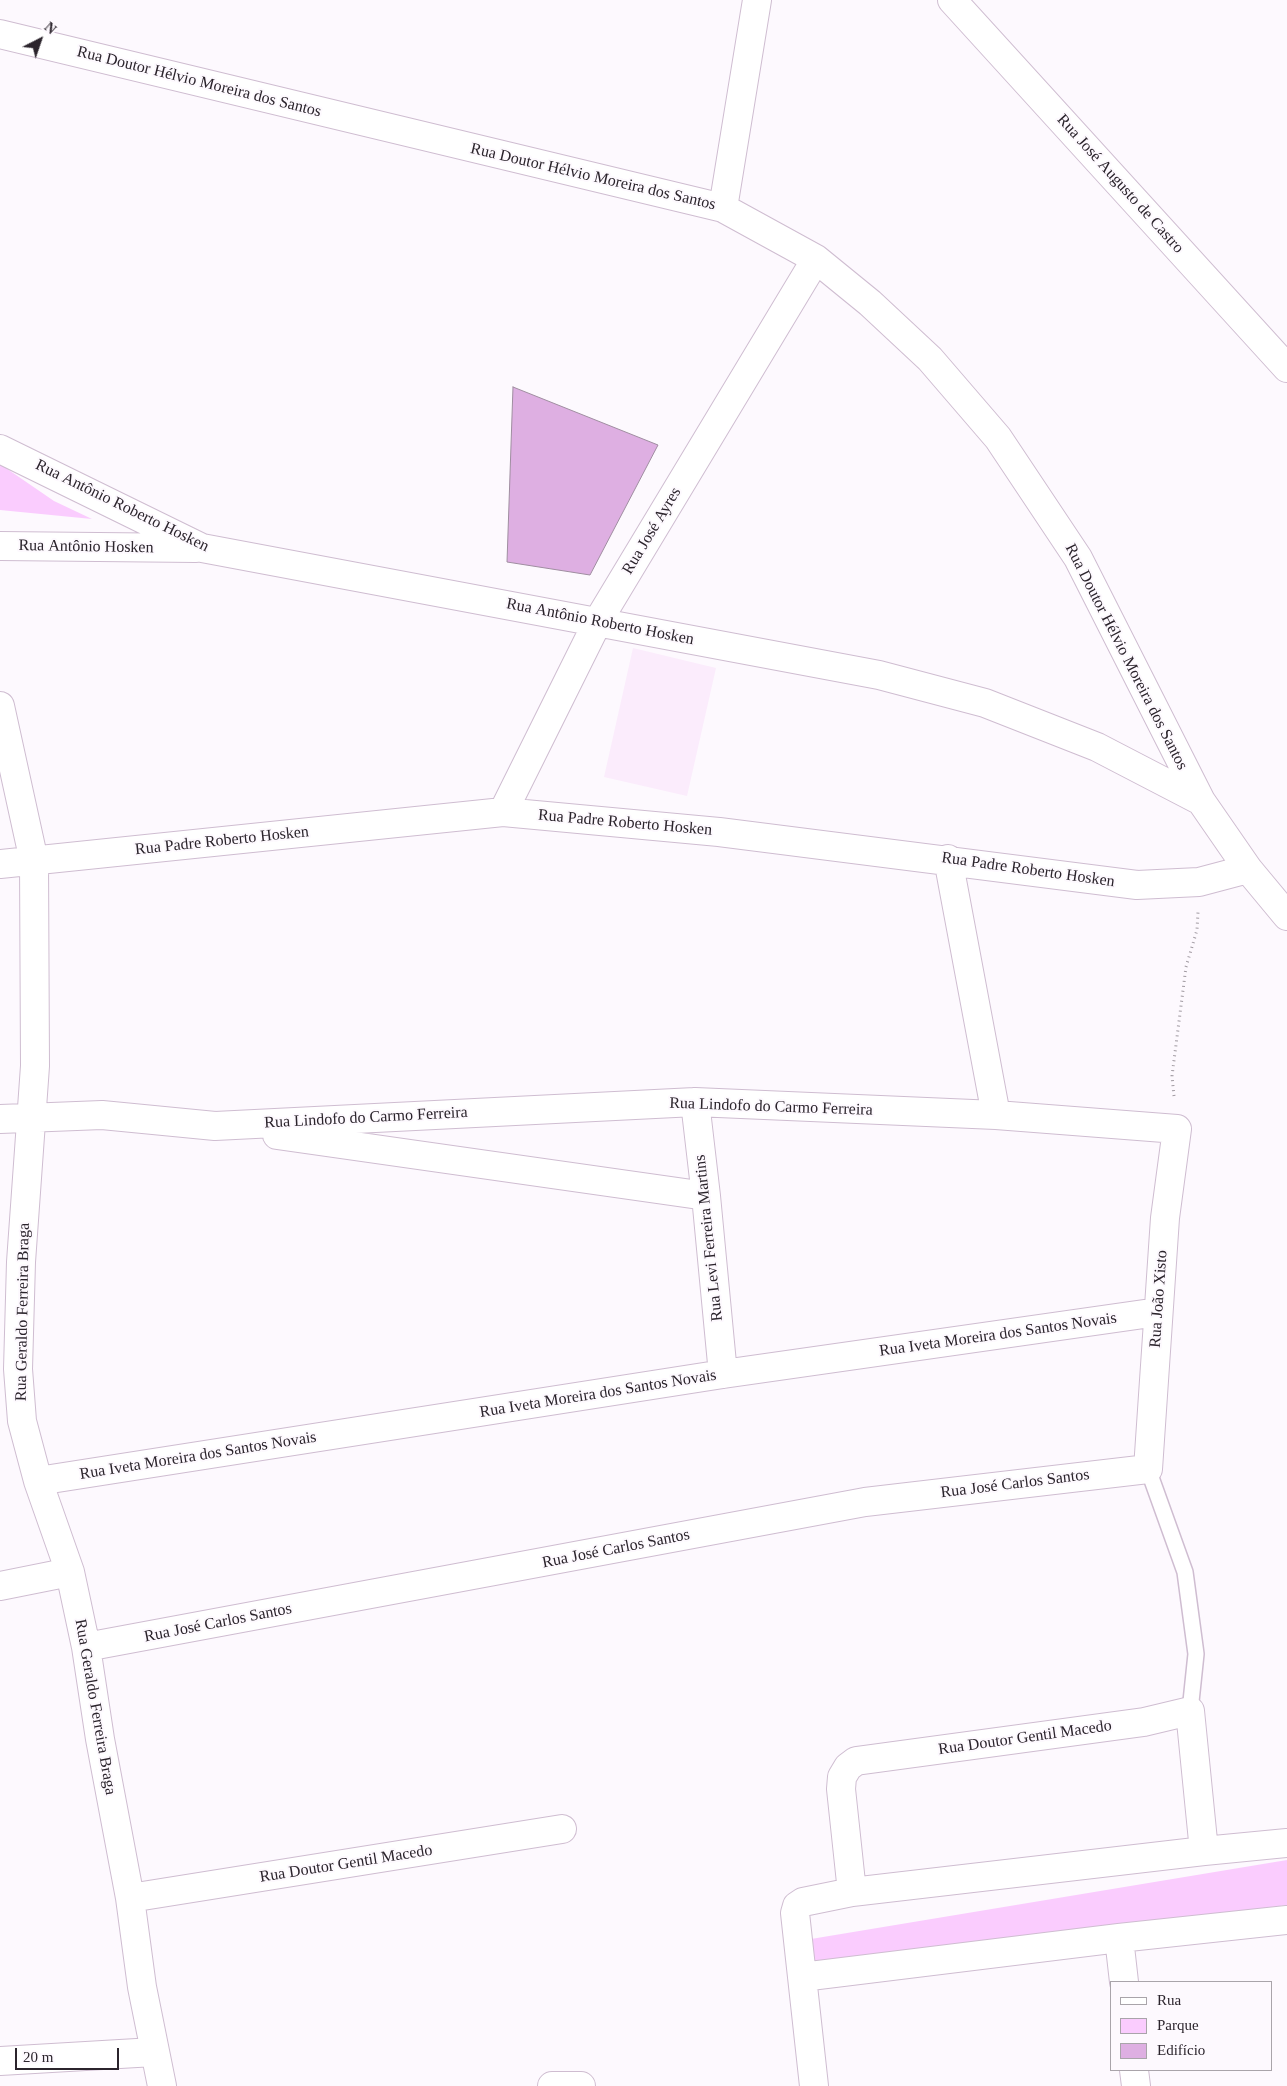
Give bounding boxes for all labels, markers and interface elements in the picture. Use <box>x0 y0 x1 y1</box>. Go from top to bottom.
north arrow <box>15 15 65 65</box>
text: N <box>41 19 59 37</box>
street label: Rua Doutor Hélvio Moreira dos Santos <box>75 42 323 122</box>
street label: Rua José Augusto de Castro <box>1053 111 1187 257</box>
street label: Rua Doutor Hélvio Moreira dos Santos <box>469 139 717 215</box>
street label: Rua Antônio Roberto Hosken <box>32 456 212 556</box>
street label: Rua José Ayres <box>619 484 685 578</box>
street label: Rua Antônio Hosken <box>18 536 154 558</box>
street label: Rua Doutor Hélvio Moreira dos Santos <box>1060 541 1192 773</box>
street label: Rua Antônio Roberto Hosken <box>505 594 695 650</box>
street label: Rua Padre Roberto Hosken <box>537 806 713 840</box>
street label: Rua Padre Roberto Hosken <box>134 822 310 860</box>
street label: Rua Padre Roberto Hosken <box>940 848 1116 892</box>
street label: Rua Lindofo do Carmo Ferreira <box>669 1094 873 1120</box>
street label: Rua Lindofo do Carmo Ferreira <box>264 1103 468 1133</box>
street label: Rua Levi Ferreira Martins <box>691 1154 727 1322</box>
street label: Rua Geraldo Ferreira Braga <box>12 1223 34 1401</box>
street label: Rua João Xisto <box>1146 1250 1172 1348</box>
street label: Rua Iveta Moreira dos Santos Novais <box>878 1309 1118 1361</box>
street label: Rua Iveta Moreira dos Santos Novais <box>478 1366 718 1422</box>
street label: Rua Iveta Moreira dos Santos Novais <box>78 1428 318 1484</box>
street label: Rua José Carlos Santos <box>940 1465 1090 1503</box>
street label: Rua José Carlos Santos <box>541 1525 691 1573</box>
street label: Rua José Carlos Santos <box>143 1599 293 1647</box>
street label: Rua Geraldo Ferreira Braga <box>70 1618 120 1796</box>
street label: Rua Doutor Gentil Macedo <box>937 1716 1113 1760</box>
street label: Rua Doutor Gentil Macedo <box>258 1841 434 1887</box>
legend <box>1110 1981 1272 2071</box>
text: Rua <box>1157 1992 1181 2008</box>
text: Parque <box>1157 2017 1199 2033</box>
scale bar <box>18 2038 121 2070</box>
text: Edifício <box>1157 2042 1205 2058</box>
text: 20 m <box>23 2049 53 2065</box>

